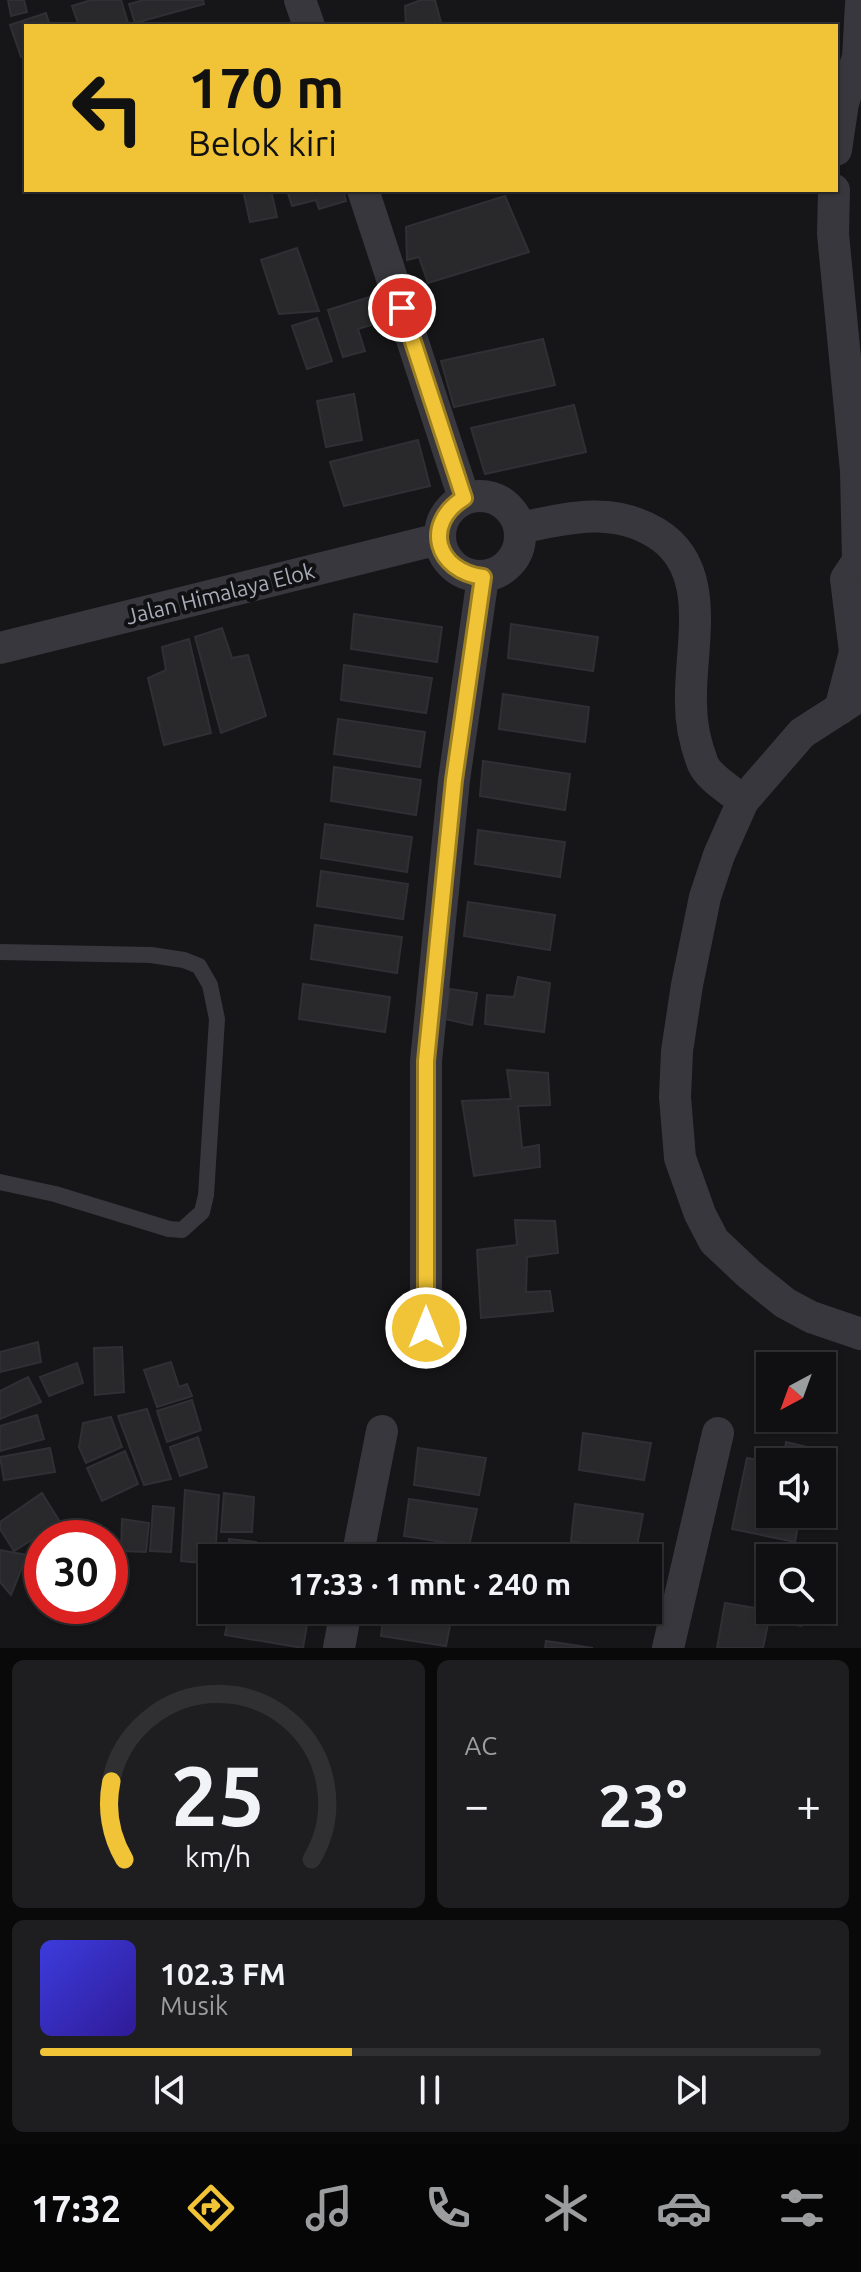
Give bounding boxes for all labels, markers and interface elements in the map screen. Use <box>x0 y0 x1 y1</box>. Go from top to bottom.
icon: left <box>56 56 160 160</box>
text: 170 m <box>188 56 344 119</box>
text: Belok kiri <box>188 122 337 163</box>
pin <box>368 274 436 342</box>
icon: arrive <box>380 286 424 330</box>
street label: Jalan Himalaya Elok <box>123 557 317 629</box>
position arrow <box>384 1286 468 1370</box>
north arrow <box>756 1352 836 1432</box>
map controls <box>756 1352 836 1624</box>
button: sound <box>756 1448 836 1528</box>
speed limit sign: 30 <box>24 1520 128 1624</box>
button: search <box>756 1544 836 1624</box>
text: 17:33 · 1 mnt · 240 m <box>289 1567 571 1601</box>
text: AC <box>465 1731 497 1760</box>
text: 25 <box>171 1748 265 1842</box>
text: 23° <box>598 1771 687 1838</box>
text: − <box>465 1780 489 1829</box>
text: + <box>796 1780 821 1829</box>
text: km/h <box>185 1840 251 1872</box>
text: 102.3 FM <box>160 1957 286 1991</box>
text: Musik <box>160 1991 228 2020</box>
icon: previous <box>148 2068 192 2112</box>
icon: pause <box>408 2068 452 2112</box>
icon: next <box>669 2068 713 2112</box>
icon: directions <box>183 2180 239 2236</box>
icon: music <box>301 2180 357 2236</box>
icon: phone <box>420 2180 476 2236</box>
icon: climate <box>538 2180 594 2236</box>
icon: car <box>656 2180 712 2236</box>
icon: filters <box>774 2180 830 2236</box>
text: 17:32 <box>31 2188 121 2229</box>

